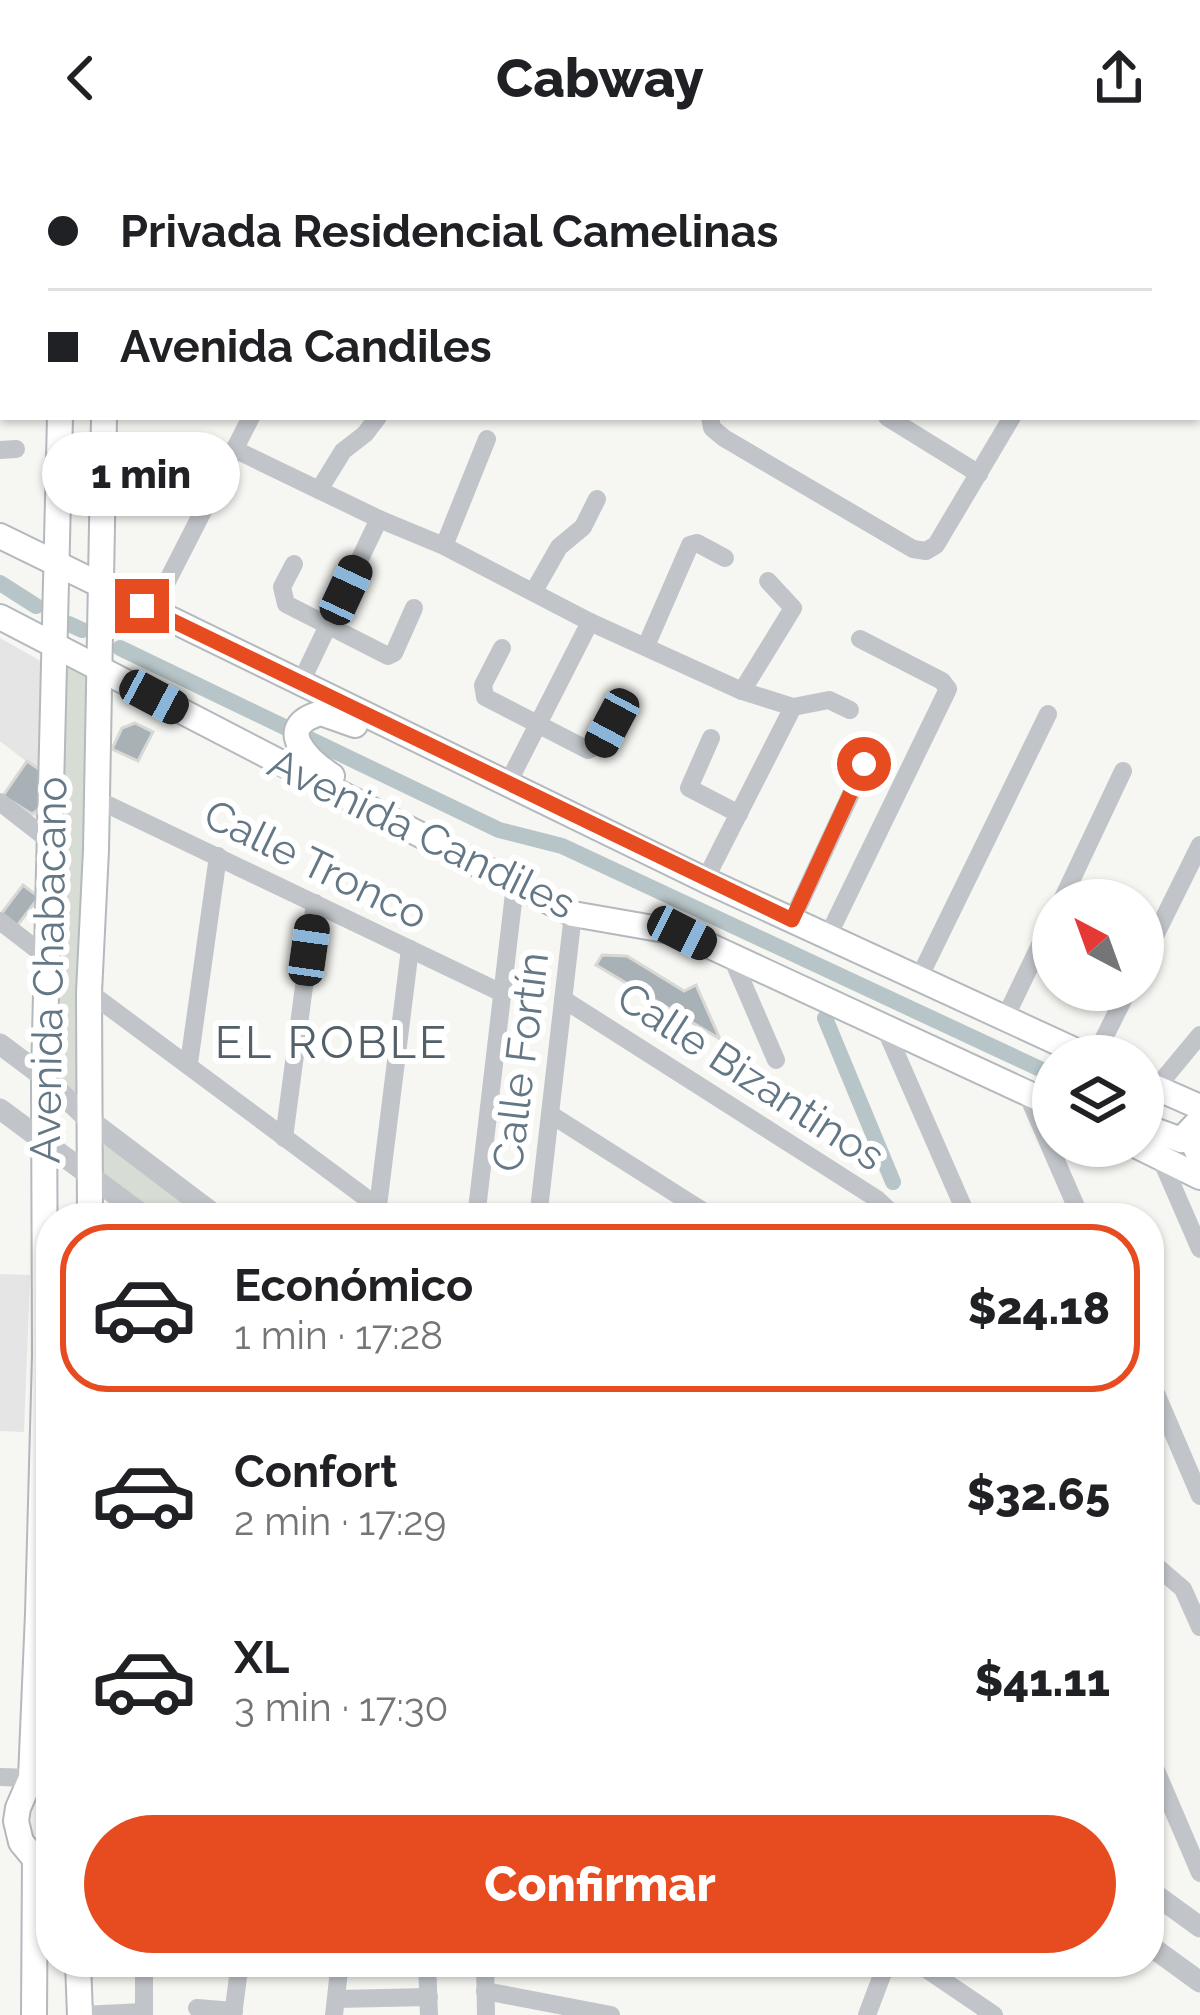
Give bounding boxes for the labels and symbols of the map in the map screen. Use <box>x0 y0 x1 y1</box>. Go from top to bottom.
callout: 1 min <box>43 432 241 516</box>
car <box>314 550 378 630</box>
route end <box>115 579 169 633</box>
car <box>114 664 194 730</box>
car <box>579 683 645 763</box>
route start <box>837 737 891 791</box>
street label: Avenida Candiles <box>261 738 583 929</box>
street label: Avenida Chabacano <box>21 776 76 1164</box>
street label: Calle Tronco <box>196 789 435 939</box>
north arrow <box>1032 879 1164 1011</box>
car <box>642 901 722 965</box>
car <box>286 912 332 988</box>
street label: Calle Fortín <box>483 950 558 1175</box>
street label: Calle Bizantinos <box>608 972 893 1181</box>
district label: EL ROBLE <box>215 1016 449 1069</box>

